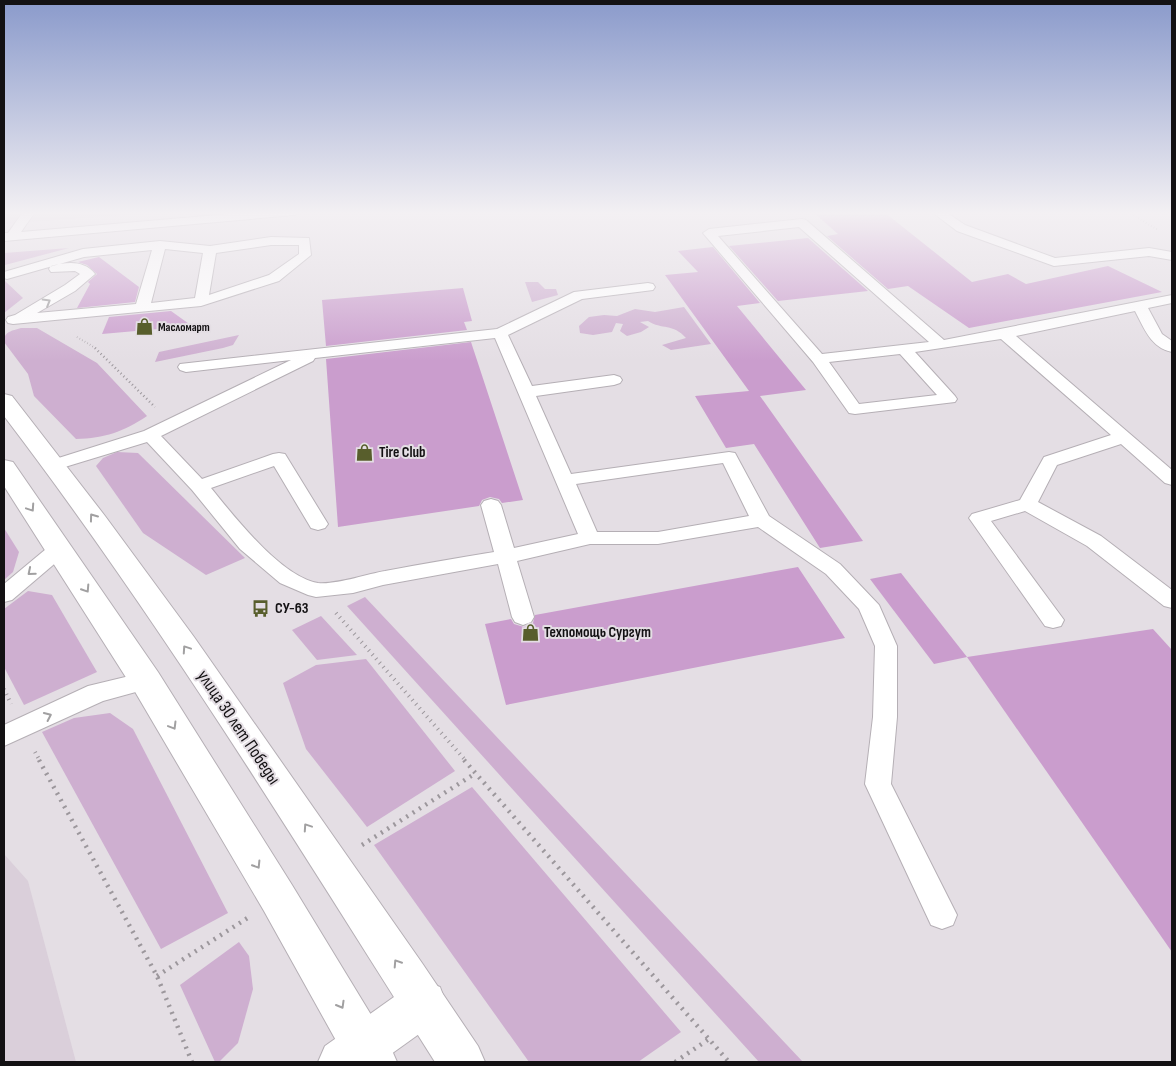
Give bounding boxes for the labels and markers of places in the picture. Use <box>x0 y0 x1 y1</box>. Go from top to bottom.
shop icon: Масломарт <box>134 317 154 337</box>
place label: Масломарт <box>158 320 210 335</box>
shop icon: Tire Club <box>355 442 375 462</box>
place label: Tire Club <box>379 443 426 462</box>
bus stop icon: СУ-63 <box>251 598 271 618</box>
place label: СУ-63 <box>275 599 309 618</box>
shop icon: Техпомощь Сургут <box>520 622 540 642</box>
place label: Техпомощь Сургут <box>544 623 651 642</box>

